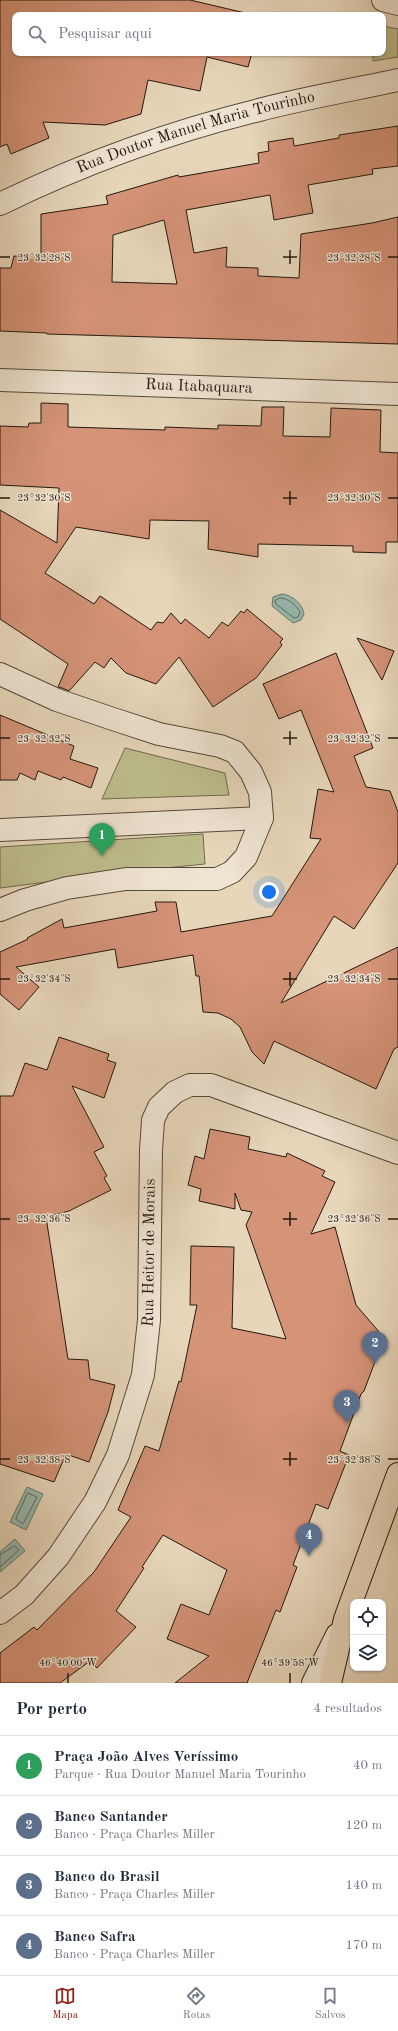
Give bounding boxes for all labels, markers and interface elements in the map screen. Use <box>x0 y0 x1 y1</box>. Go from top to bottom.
search box <box>12 12 386 56</box>
icon: search <box>26 23 48 45</box>
text: Pesquisar aqui <box>58 27 152 42</box>
street label: Rua Doutor Manuel Maria Tourinho <box>74 89 316 177</box>
text: 23°32'28"S <box>17 253 71 263</box>
text: 23°32'28"S <box>327 253 381 263</box>
street label: Rua Itabaquara <box>145 377 253 397</box>
text: 23°32'30"S <box>17 493 71 503</box>
text: 23°32'30"S <box>327 493 381 503</box>
text: 23°32'32"S <box>17 734 71 744</box>
text: 23°32'32"S <box>327 734 381 744</box>
pin: 1 <box>89 823 115 856</box>
your location <box>259 882 279 902</box>
text: 23°32'34"S <box>17 974 71 984</box>
text: 23°32'34"S <box>327 974 381 984</box>
street label: Rua Heitor de Morais <box>140 1178 159 1328</box>
text: 23°32'36"S <box>17 1214 71 1224</box>
text: 23°32'36"S <box>327 1214 381 1224</box>
pin: 2 <box>362 1331 388 1364</box>
pin: 3 <box>334 1390 360 1423</box>
text: 23°32'38"S <box>17 1455 71 1465</box>
text: 23°32'38"S <box>327 1455 381 1465</box>
pin: 4 <box>296 1523 322 1556</box>
map controls <box>350 1599 386 1671</box>
button: locate <box>350 1599 386 1635</box>
button: layers <box>350 1635 386 1671</box>
text: 46°40'00"W <box>39 1658 97 1668</box>
text: 46°39'58"W <box>261 1658 319 1668</box>
text: Por perto <box>16 1701 87 1718</box>
text: 4 resultados <box>314 1702 382 1715</box>
text: Praça João Alves Veríssimo <box>54 1750 238 1765</box>
text: 1 <box>25 1759 33 1772</box>
text: 40 m <box>353 1759 382 1772</box>
text: Parque · Rua Doutor Manuel Maria Tourinho <box>54 1768 306 1781</box>
text: Banco Santander <box>54 1810 168 1825</box>
text: 2 <box>25 1819 33 1832</box>
text: 120 m <box>345 1819 382 1832</box>
text: Banco · Praça Charles Miller <box>54 1828 215 1841</box>
text: Banco do Brasil <box>54 1870 160 1885</box>
text: 3 <box>25 1879 33 1892</box>
text: 140 m <box>345 1879 382 1892</box>
text: Banco · Praça Charles Miller <box>54 1888 215 1901</box>
text: Banco Safra <box>54 1930 136 1945</box>
text: 4 <box>25 1939 33 1952</box>
text: 170 m <box>345 1939 382 1952</box>
text: Banco · Praça Charles Miller <box>54 1948 215 1961</box>
tab: Mapa <box>52 1985 78 2023</box>
tab: Rotas <box>183 1985 210 2023</box>
tab: Salvos <box>315 1985 346 2023</box>

